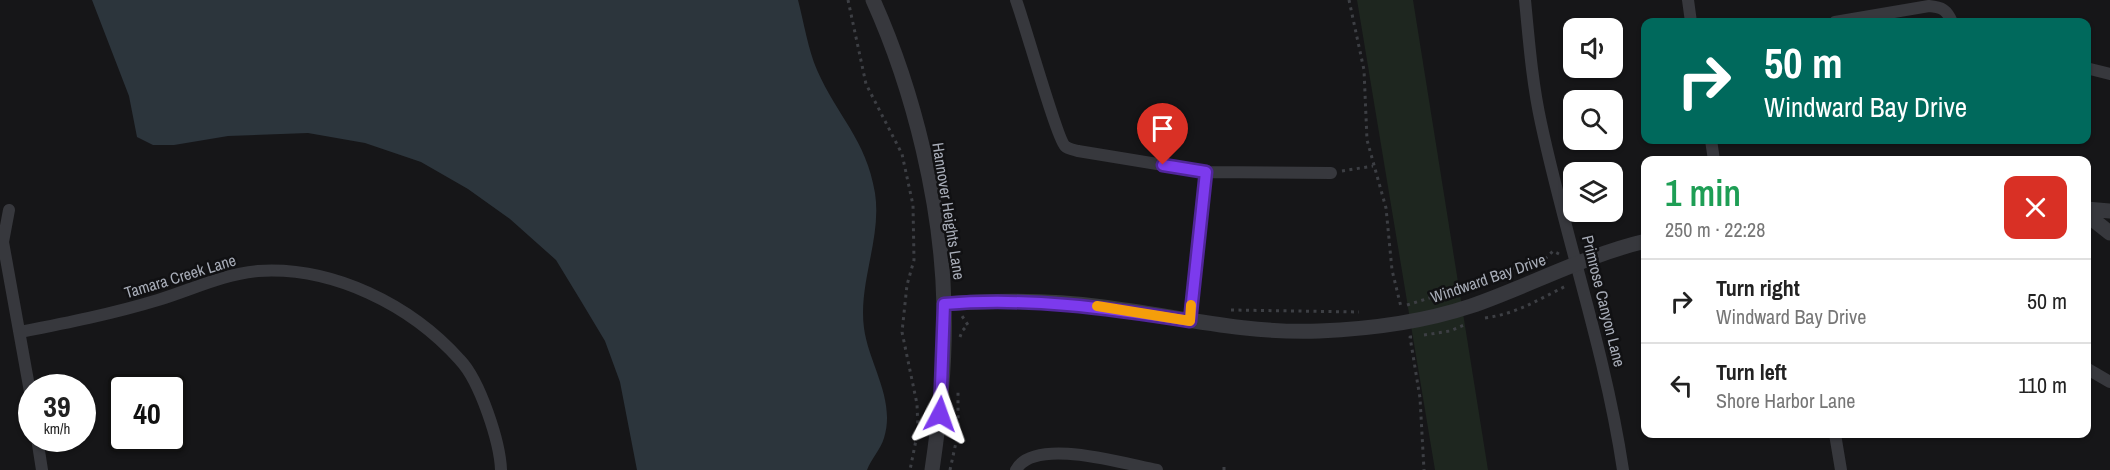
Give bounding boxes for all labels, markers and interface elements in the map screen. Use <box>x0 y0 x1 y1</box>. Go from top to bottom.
map controls <box>1563 18 1623 222</box>
button: sound <box>1563 18 1623 78</box>
text: 50 m <box>1764 35 1843 91</box>
icon: right <box>1665 42 1743 120</box>
text: Windward Bay Drive <box>1764 89 1967 125</box>
button: search <box>1563 90 1623 150</box>
pin <box>1137 103 1188 165</box>
icon: arrive <box>1146 112 1179 145</box>
street label: Hannover Heights Lane <box>927 141 971 281</box>
button: layers <box>1563 162 1623 222</box>
text: 1 min <box>1665 169 1741 217</box>
button: close <box>2004 176 2067 239</box>
text: 250 m · 22:28 <box>1665 216 1765 243</box>
street label: Primrose Canyon Lane <box>1577 233 1631 369</box>
street label: Windward Bay Drive <box>1428 248 1548 308</box>
street label: Tamara Creek Lane <box>122 249 238 303</box>
text: Turn right <box>1716 273 1800 303</box>
icon: right <box>1665 285 1698 318</box>
text: 50 m <box>2027 286 2067 316</box>
text: Windward Bay Drive <box>1716 303 1866 330</box>
text: Turn left <box>1716 357 1787 387</box>
icon: left <box>1665 369 1698 402</box>
text: 110 m <box>2018 370 2067 400</box>
speed limit sign: 40 <box>108 374 186 452</box>
position arrow <box>908 382 972 446</box>
text: 39 <box>43 386 71 426</box>
text: Shore Harbor Lane <box>1716 387 1855 414</box>
text: km/h <box>44 418 70 439</box>

